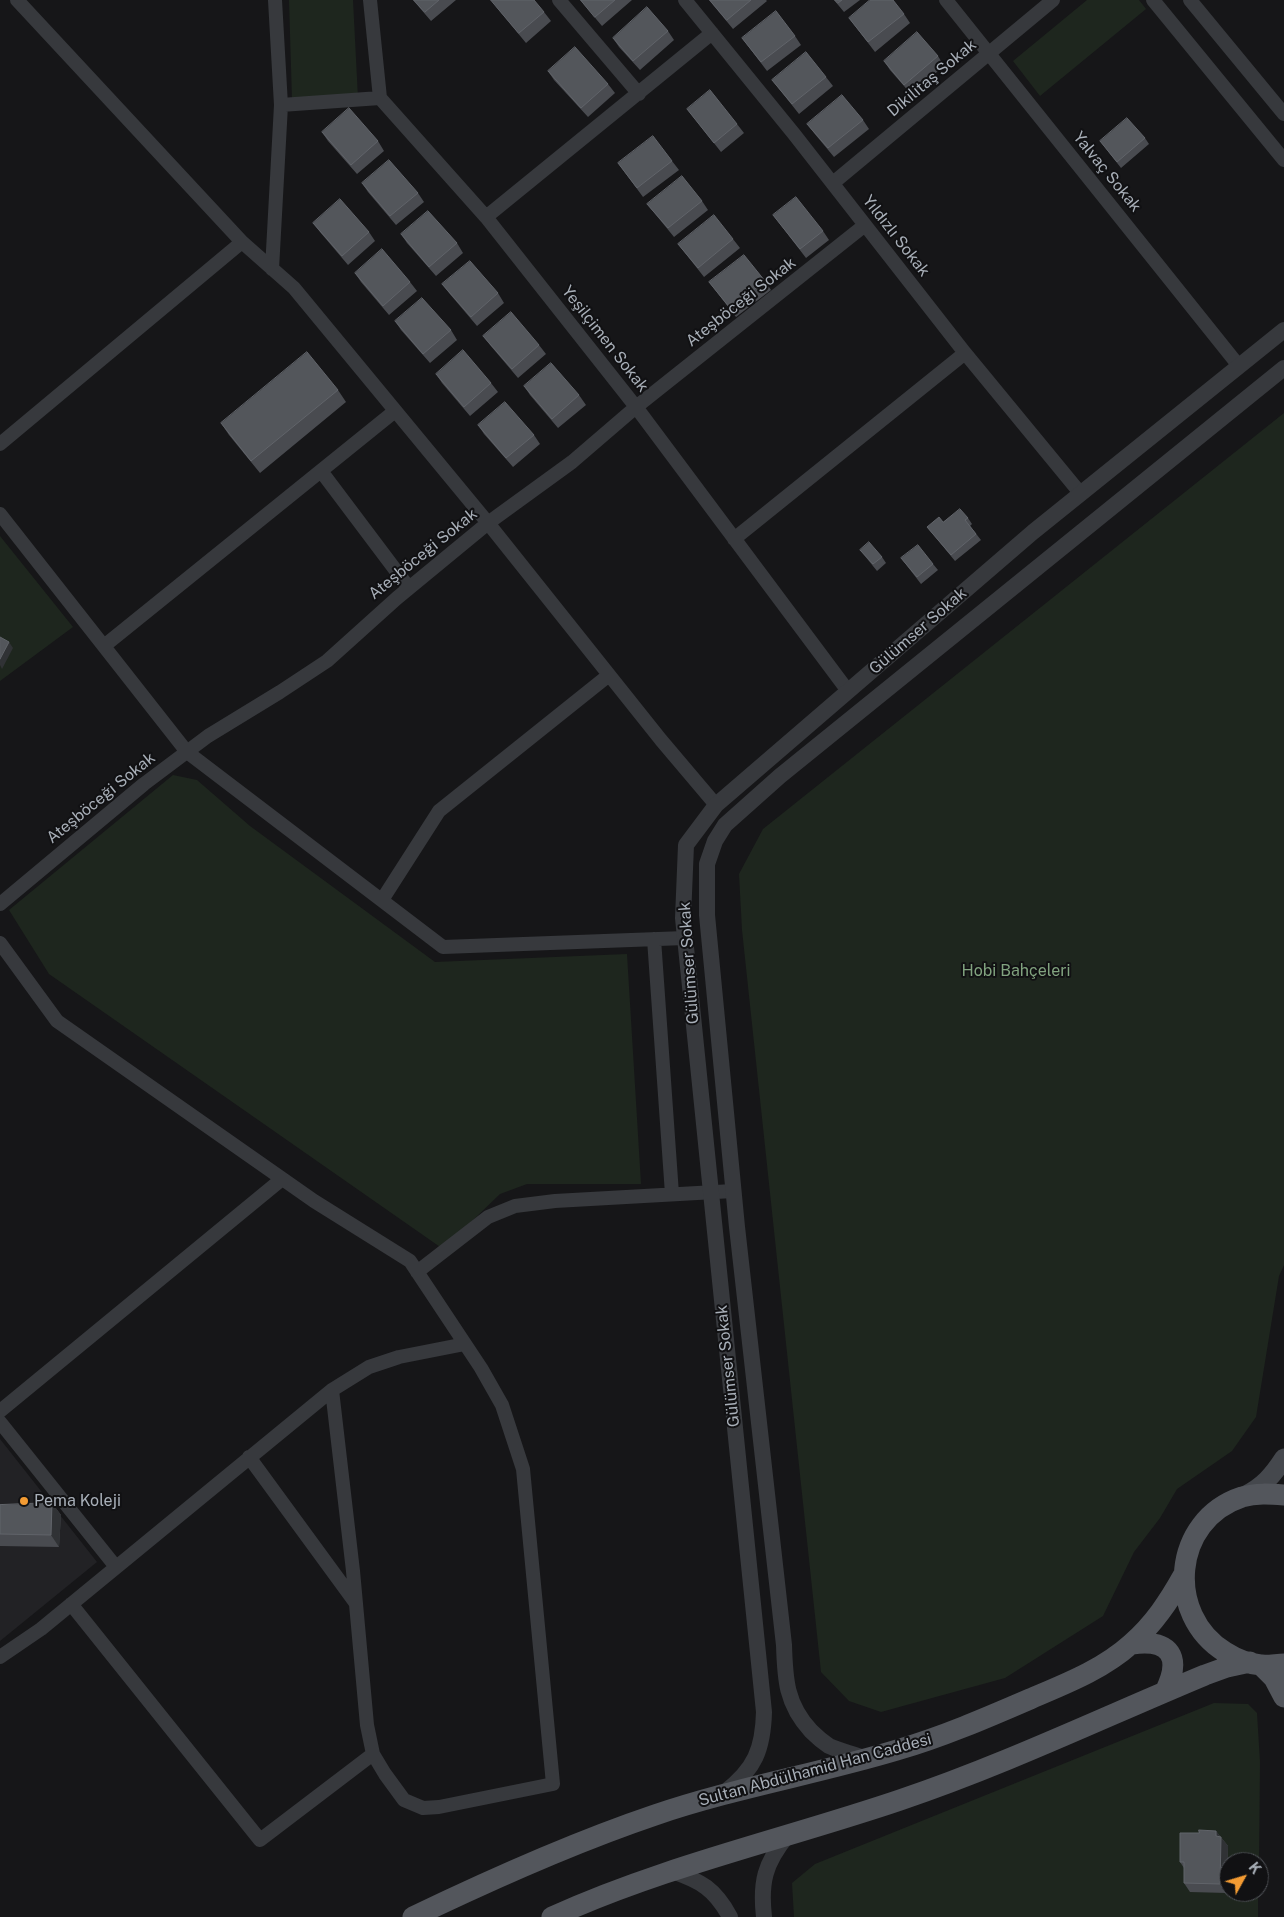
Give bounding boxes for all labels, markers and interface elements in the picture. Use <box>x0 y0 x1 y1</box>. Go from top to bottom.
street label: Dikilitaş Sokak <box>884 35 980 121</box>
street label: Yalvaç Sokak <box>1069 128 1145 216</box>
street label: Yıldızlı Sokak <box>858 191 934 281</box>
street label: Ateşböceği Sokak <box>682 253 800 351</box>
street label: Yeşilçimen Sokak <box>558 282 652 396</box>
street label: Ateşböceği Sokak <box>365 504 481 604</box>
street label: Gülümser Sokak <box>865 584 971 678</box>
street label: Ateşböceği Sokak <box>43 748 159 848</box>
street label: Gülümser Sokak <box>675 901 703 1025</box>
park label: Hobi Bahçeleri <box>962 961 1070 981</box>
street label: Gülümser Sokak <box>712 1304 744 1428</box>
place label: Pema Koleji <box>34 1491 121 1511</box>
marker: Pema Koleji <box>18 1495 30 1507</box>
street label: Sultan Abdülhamid Han Caddesi <box>696 1730 934 1810</box>
north arrow <box>1219 1852 1269 1902</box>
text: K <box>1245 1859 1264 1877</box>

